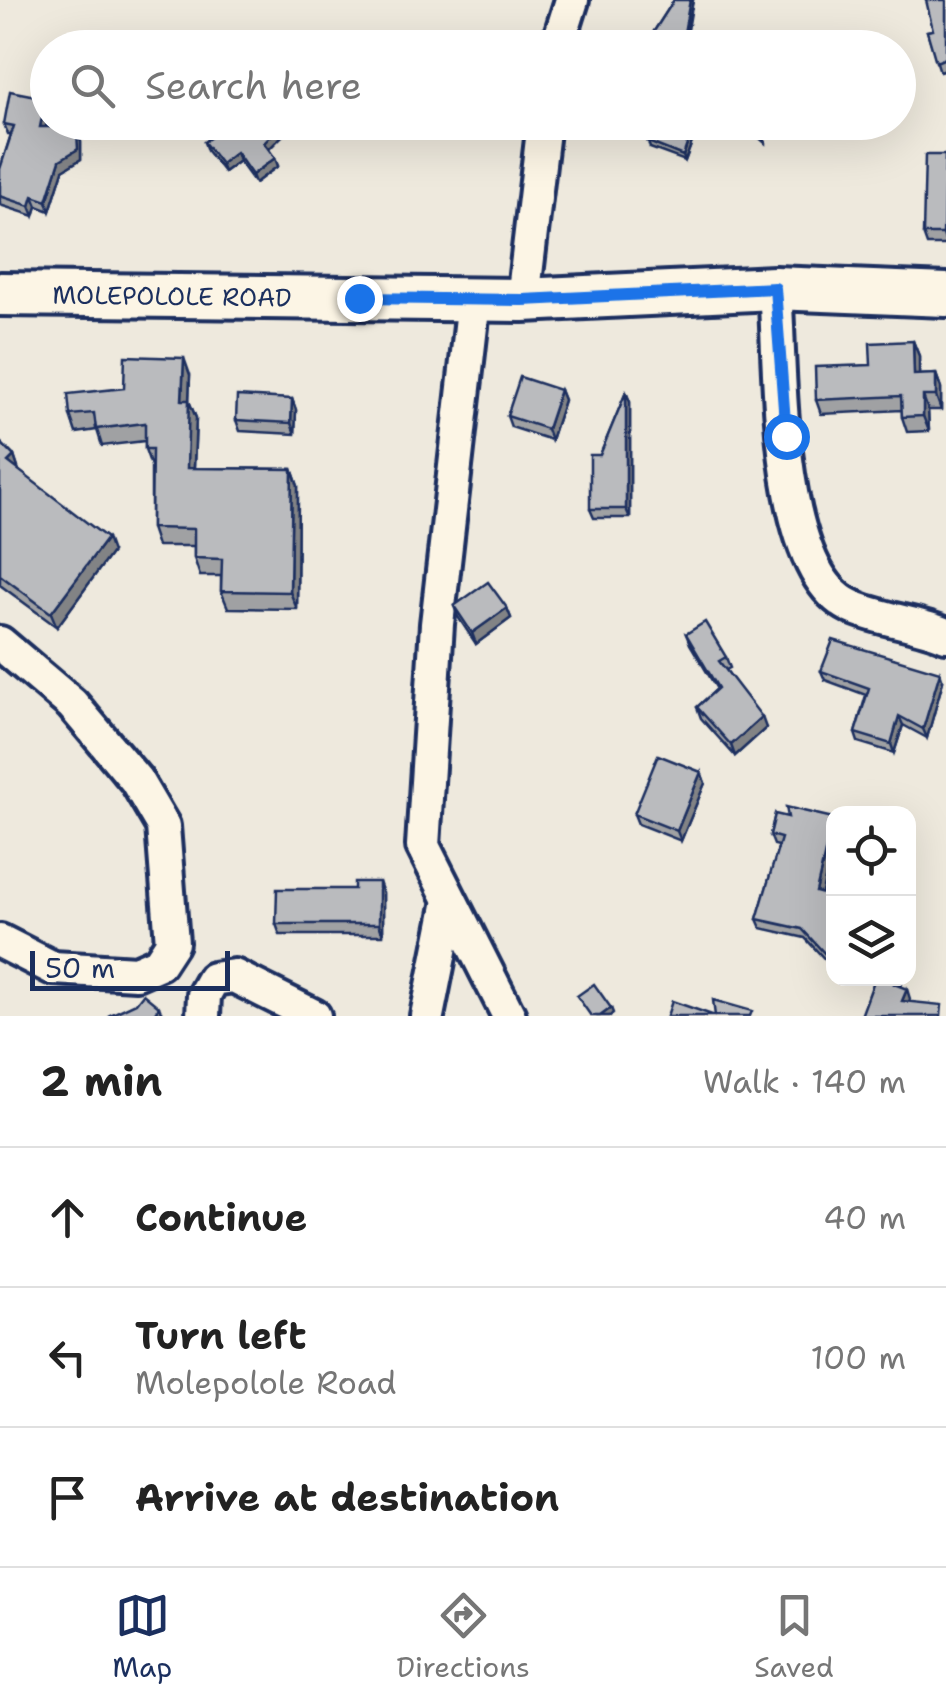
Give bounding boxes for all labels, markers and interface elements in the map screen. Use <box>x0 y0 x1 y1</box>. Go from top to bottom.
search box <box>30 30 916 140</box>
icon: search <box>65 58 120 113</box>
text: Search here <box>145 60 362 111</box>
route end <box>337 276 383 322</box>
street label: MOLEPOLOLE ROAD <box>52 278 292 314</box>
route start <box>764 414 810 460</box>
map controls <box>826 806 916 986</box>
button: locate <box>826 806 916 896</box>
button: layers <box>826 896 916 986</box>
scale bar <box>30 946 230 990</box>
text: 50 m <box>45 949 115 987</box>
text: 2 min <box>40 1053 162 1109</box>
text: Walk · 140 m <box>703 1060 906 1103</box>
icon: ahead <box>40 1190 95 1245</box>
text: Continue <box>135 1192 307 1243</box>
text: 40 m <box>823 1196 906 1239</box>
text: Turn left <box>135 1310 307 1361</box>
icon: left <box>40 1330 95 1385</box>
text: 100 m <box>810 1336 906 1379</box>
text: Molepolole Road <box>135 1361 397 1404</box>
icon: arrive <box>40 1470 95 1525</box>
text: Arrive at destination <box>135 1472 559 1523</box>
tab: Map <box>112 1588 172 1686</box>
tab: Directions <box>397 1588 530 1686</box>
tab: Saved <box>754 1588 834 1686</box>

